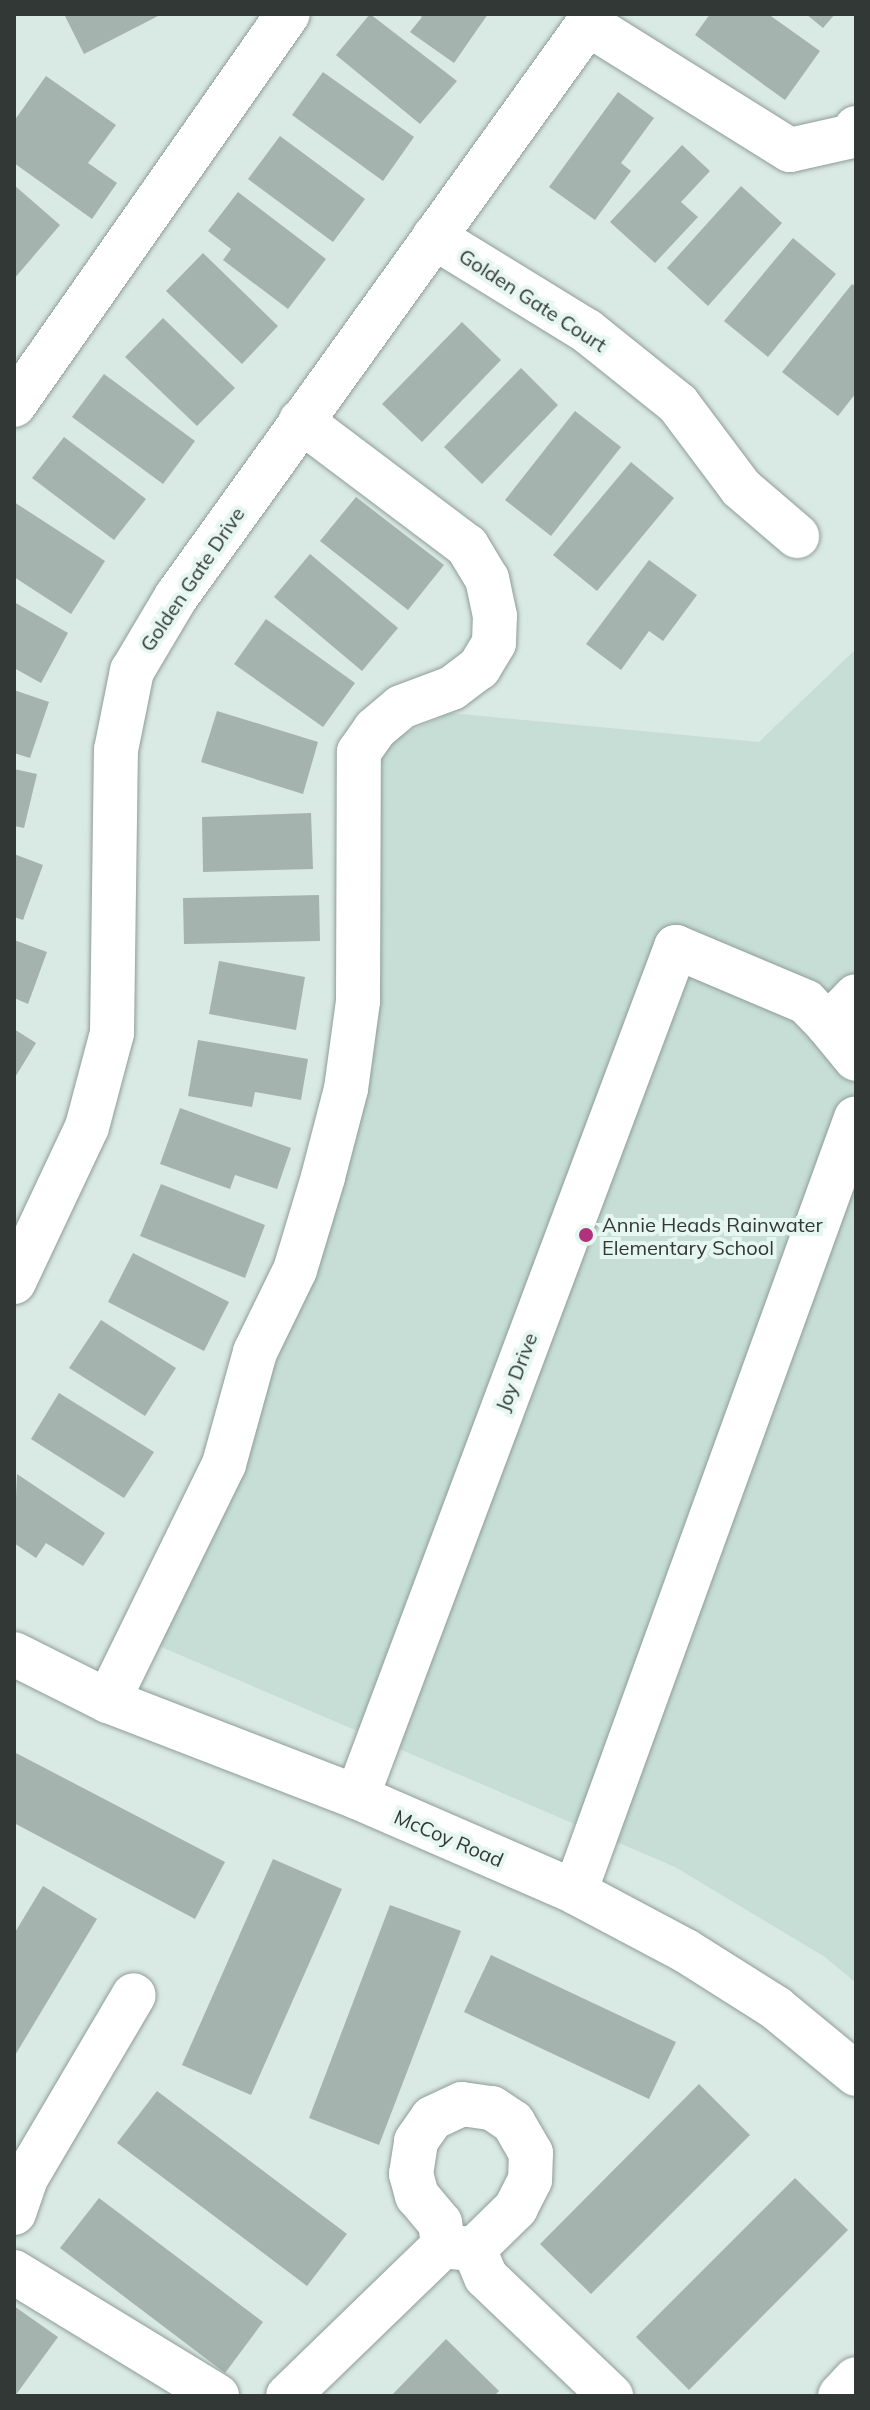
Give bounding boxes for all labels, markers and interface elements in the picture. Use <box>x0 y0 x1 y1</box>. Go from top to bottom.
street label: Golden Gate Court <box>455 243 611 357</box>
street label: Golden Gate Drive <box>135 502 249 656</box>
place label: Annie Heads Rainwater Elementary School <box>602 1212 823 1259</box>
marker: Annie Heads Rainwater Elementary School <box>577 1226 595 1244</box>
street label: Joy Drive <box>490 1329 542 1415</box>
street label: McCoy Road <box>391 1804 507 1872</box>

